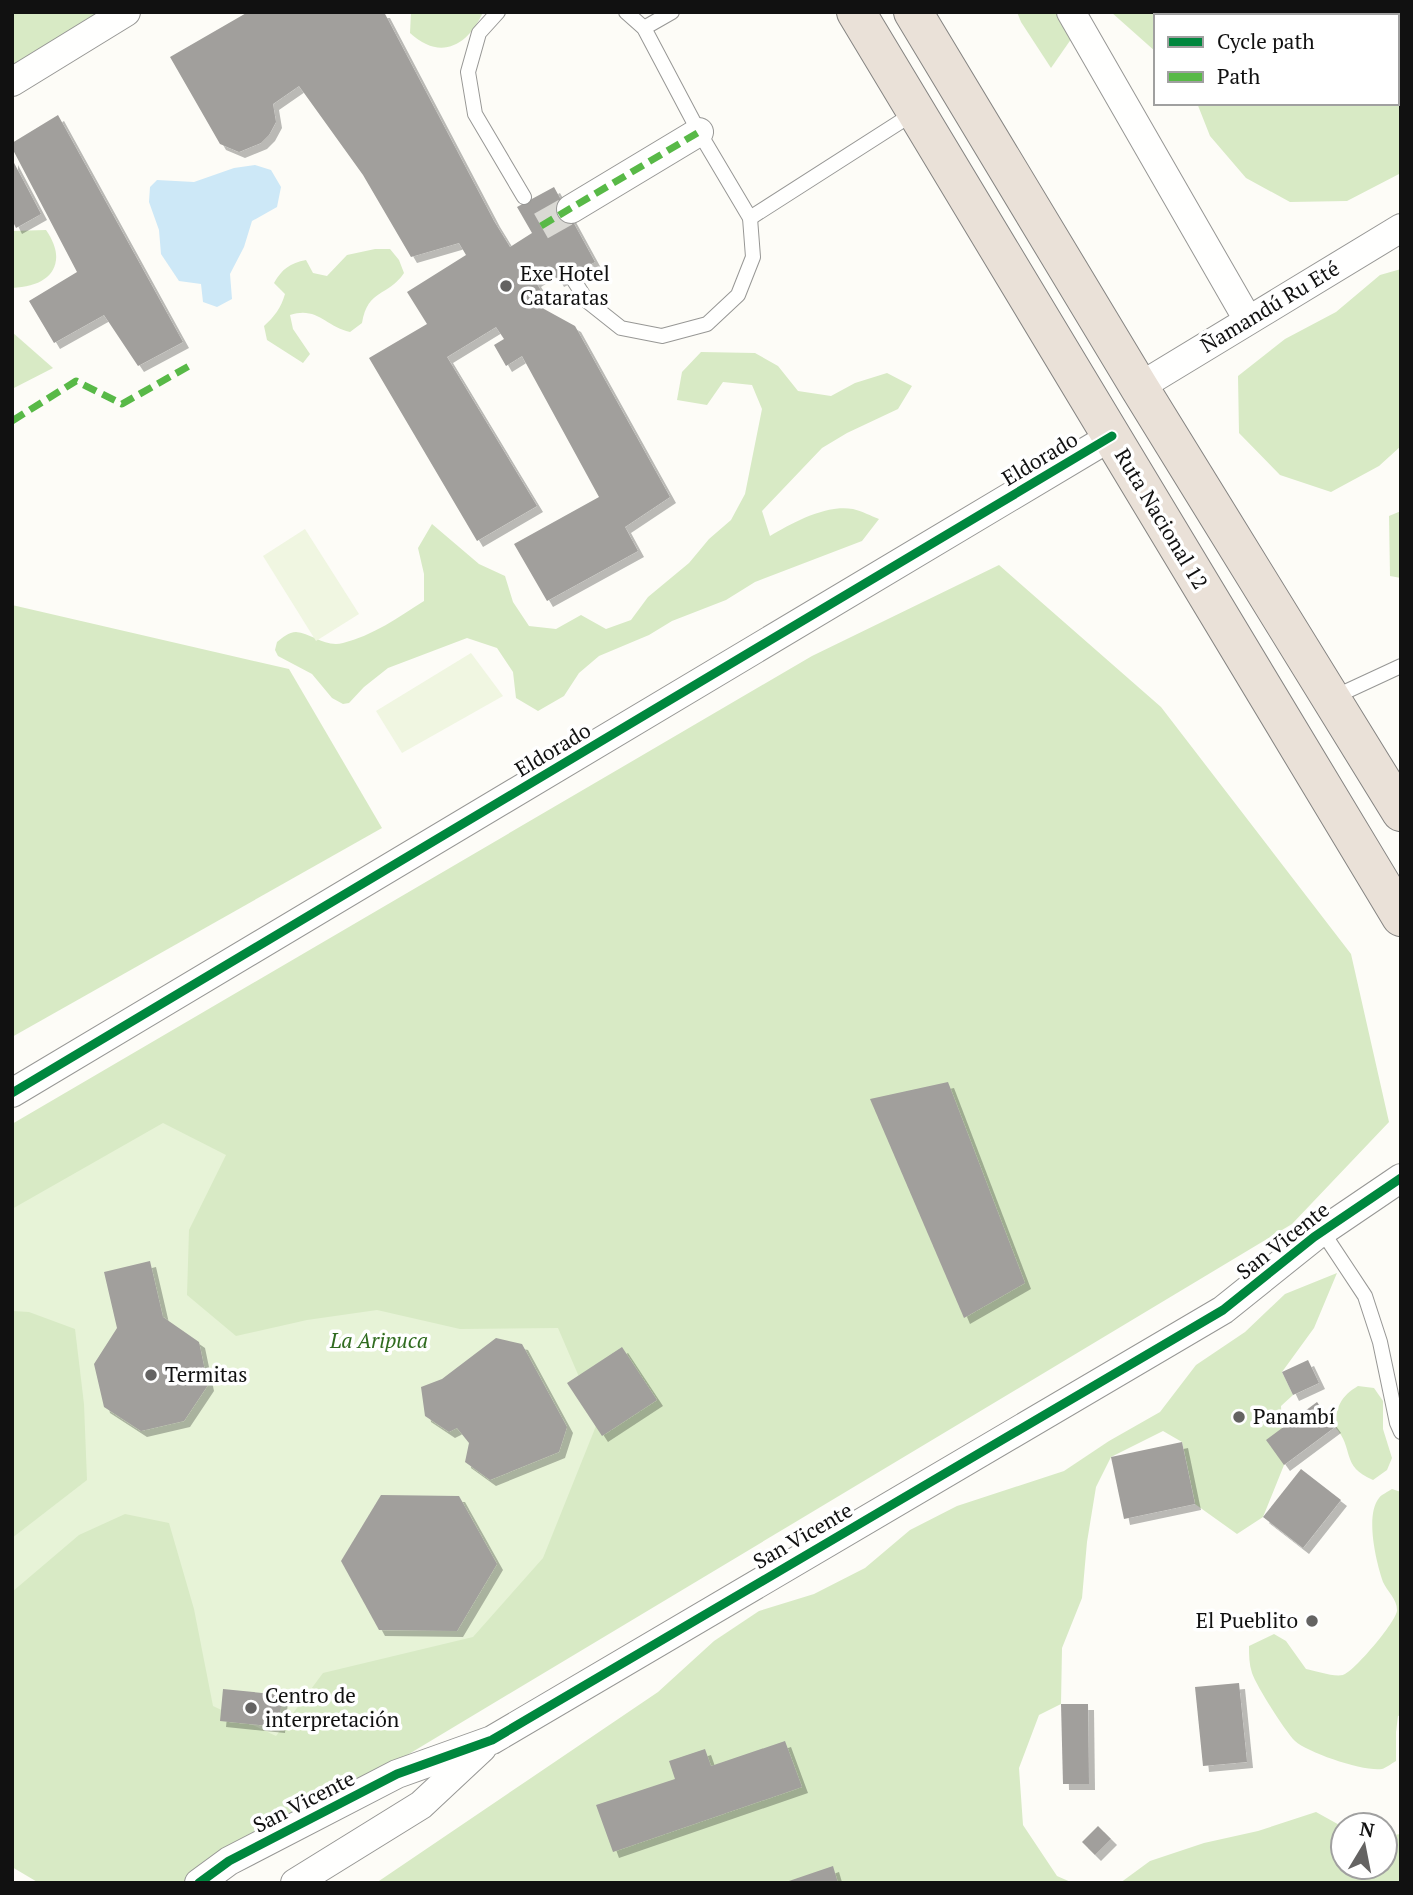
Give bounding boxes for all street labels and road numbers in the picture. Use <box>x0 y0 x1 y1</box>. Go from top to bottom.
street label: Ñamandú Ru Eté <box>1195 254 1344 359</box>
street label: Eldorado <box>996 425 1083 492</box>
street label: Ruta Nacional 12 <box>1109 443 1215 594</box>
street label: Eldorado <box>509 716 596 783</box>
street label: San Vicente <box>1230 1195 1334 1285</box>
street label: San Vicente <box>748 1495 857 1575</box>
street label: San Vicente <box>248 1764 359 1839</box>

